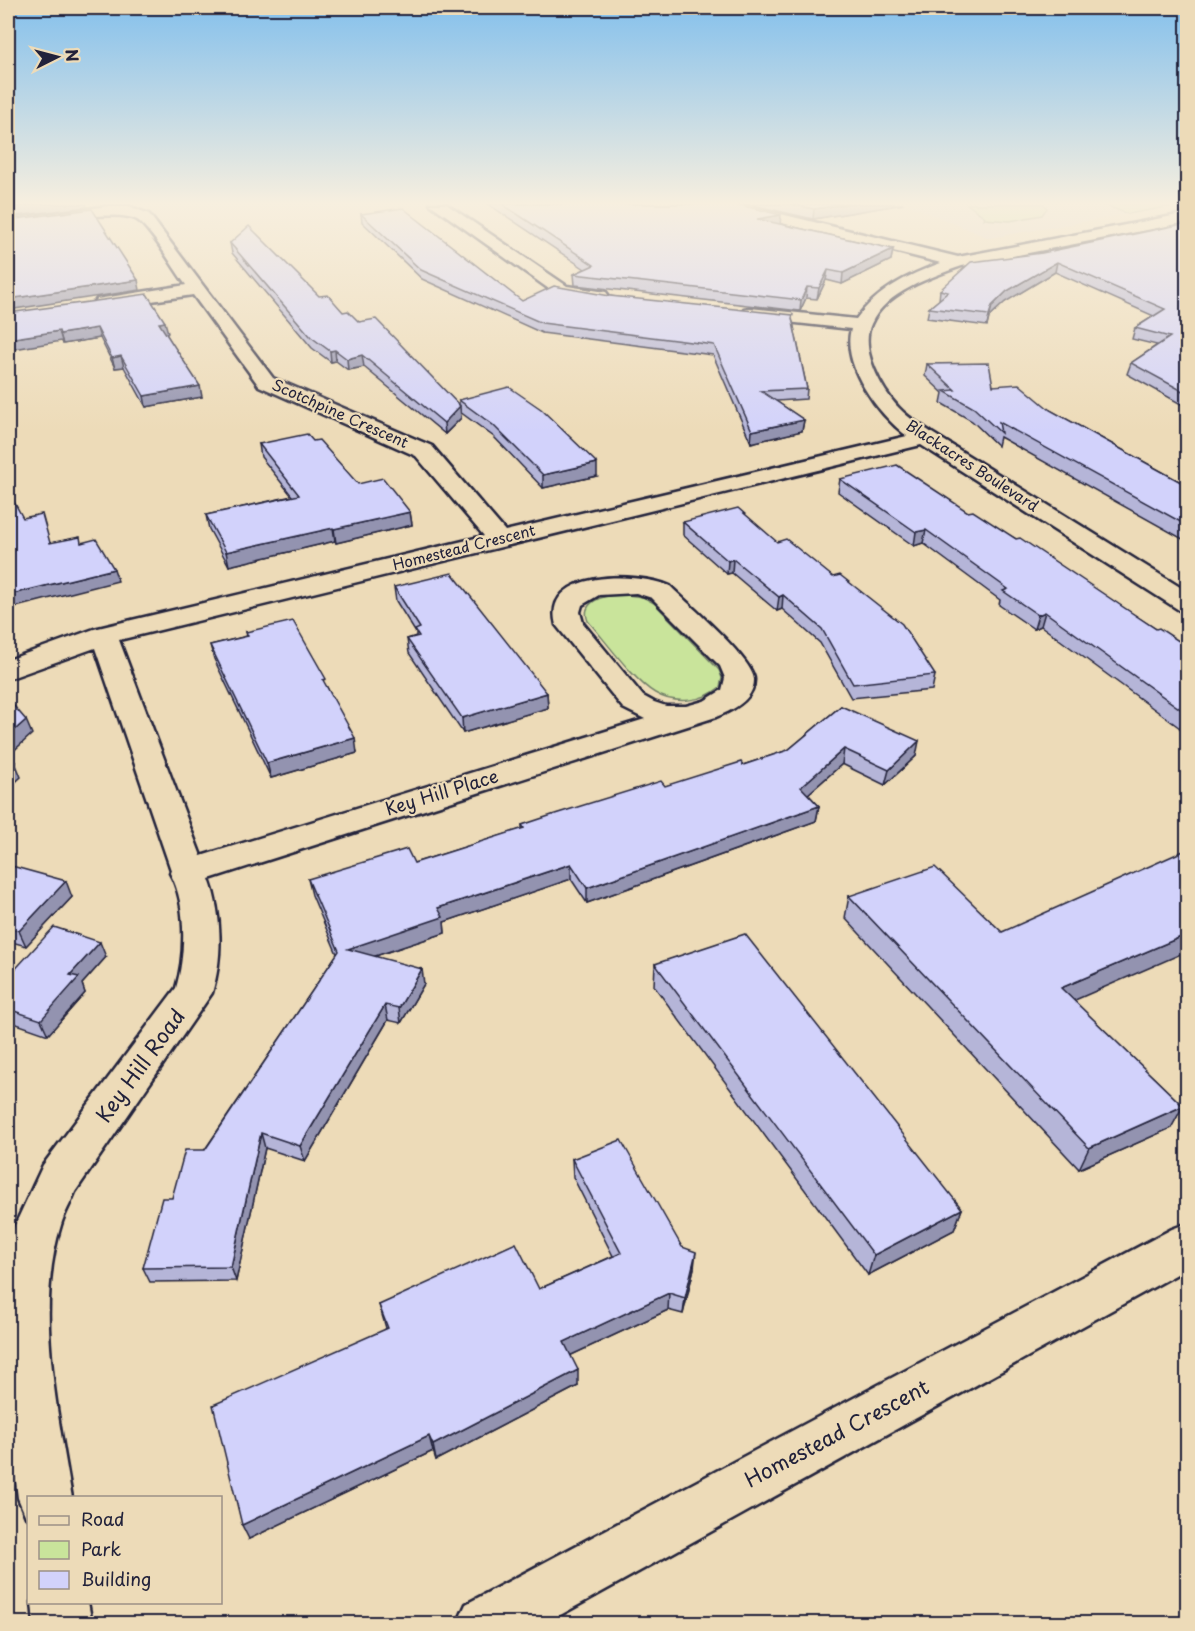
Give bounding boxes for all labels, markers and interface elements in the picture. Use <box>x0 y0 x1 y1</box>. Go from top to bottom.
north arrow <box>27 27 87 87</box>
text: N <box>60 48 86 63</box>
street label: Scotchpine Crescent <box>269 372 413 453</box>
street label: Blackacres Boulevard <box>902 413 1044 516</box>
street label: Homestead Crescent <box>390 518 537 575</box>
street label: Key Hill Place <box>382 762 501 822</box>
street label: Key Hill Road <box>87 1001 192 1128</box>
street label: Homestead Crescent <box>738 1370 934 1494</box>
legend <box>27 1496 222 1604</box>
text: Road <box>81 1505 125 1532</box>
text: Park <box>81 1535 121 1562</box>
text: Building <box>81 1565 151 1592</box>

